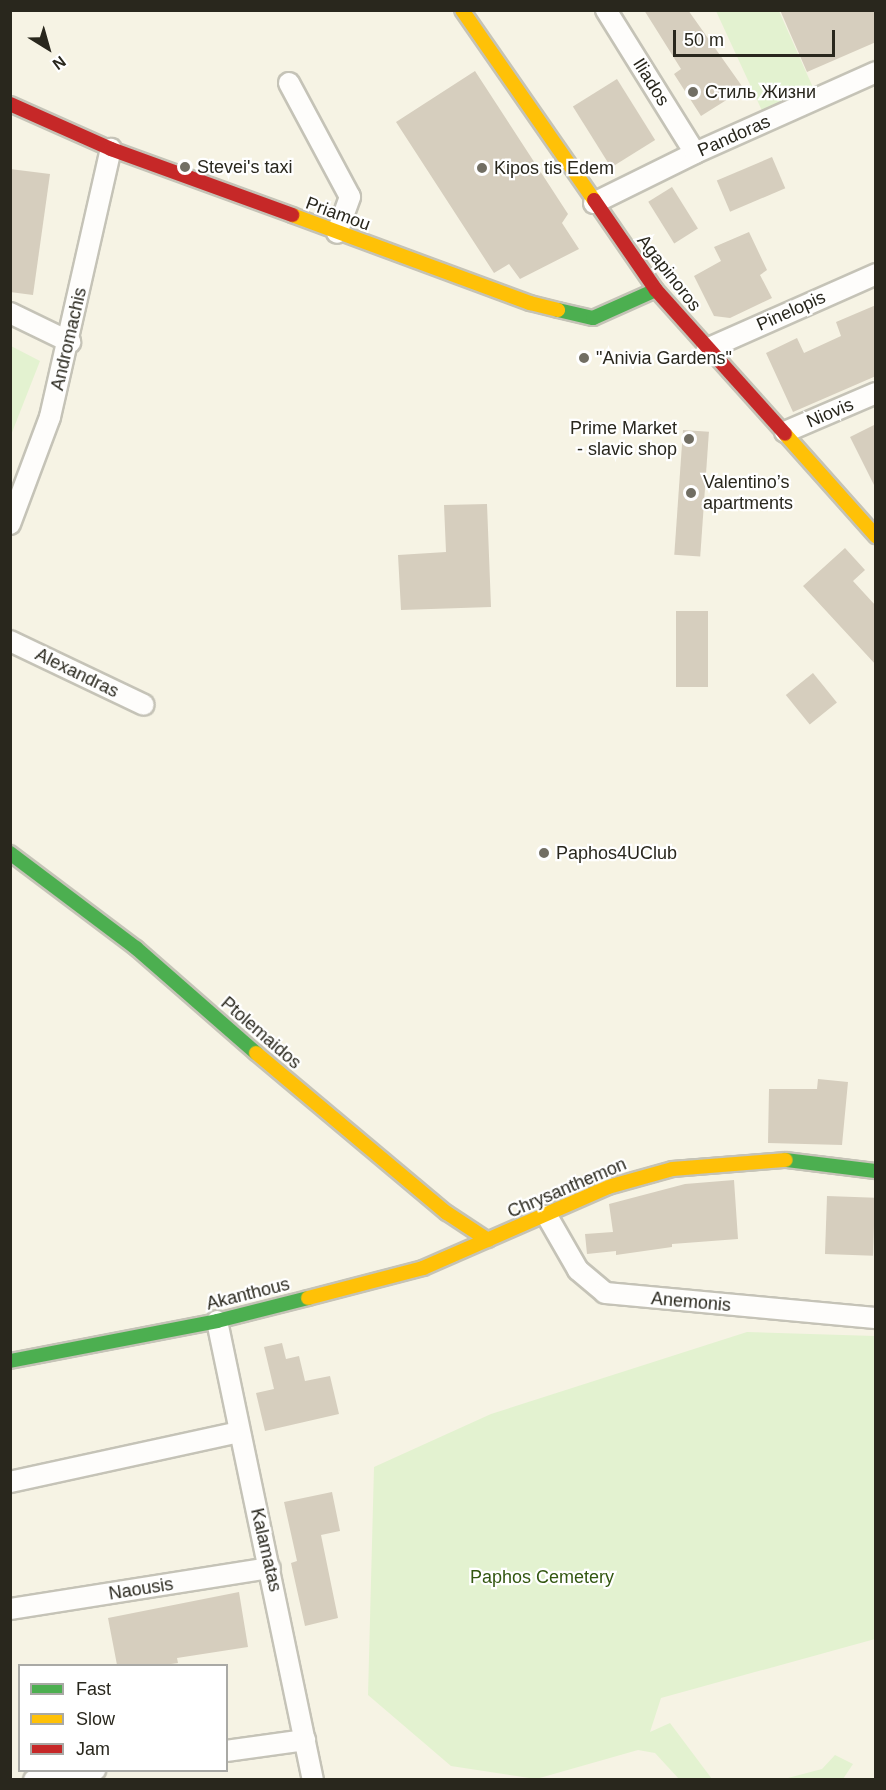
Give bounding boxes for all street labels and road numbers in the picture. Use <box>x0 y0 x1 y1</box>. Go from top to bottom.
street label: Iliados <box>628 54 674 110</box>
street label: Pandoras <box>694 110 774 162</box>
street label: Priamou <box>303 192 373 236</box>
street label: Agapinoros <box>632 230 706 316</box>
street label: Andromachis <box>47 285 91 393</box>
street label: Pinelopis <box>753 286 829 336</box>
street label: Niovis <box>803 393 857 433</box>
street label: Alexandras <box>32 644 122 702</box>
street label: Ptolemaidos <box>217 992 305 1074</box>
street label: Chrysanthemon <box>504 1153 630 1223</box>
street label: Akanthous <box>204 1273 292 1315</box>
street label: Anemonis <box>650 1288 732 1316</box>
street label: Kalamatas <box>246 1506 286 1594</box>
street label: Naousis <box>107 1573 175 1605</box>

